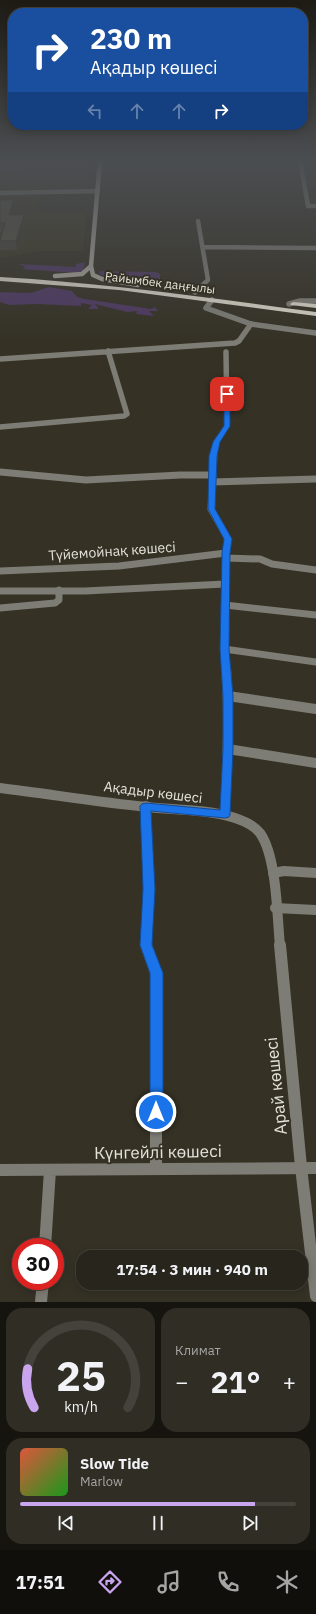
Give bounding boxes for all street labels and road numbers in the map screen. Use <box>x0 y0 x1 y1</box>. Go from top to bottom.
street label: Райымбек даңғылы <box>104 268 216 297</box>
street label: Түйемойнақ көшесі <box>48 538 176 564</box>
street label: Ақадыр көшесі <box>103 777 203 807</box>
street label: Арай көшесі <box>260 1036 292 1136</box>
street label: Күнгейлі көшесі <box>94 1140 222 1164</box>

